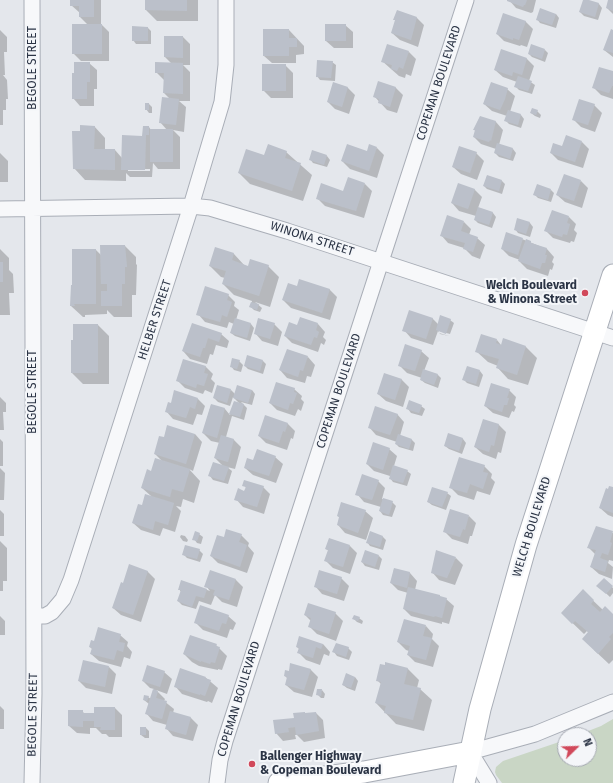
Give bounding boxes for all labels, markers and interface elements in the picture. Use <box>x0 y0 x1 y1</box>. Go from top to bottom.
street label: COPEMAN BOULEVARD <box>414 24 464 142</box>
street label: BEGOLE STREET <box>26 26 40 110</box>
street label: WINONA STREET <box>268 219 356 259</box>
street label: HELBER STREET <box>135 278 175 362</box>
place label: Welch Boulevard & Winona Street <box>486 279 577 307</box>
marker: Welch Boulevard & Winona Street <box>580 288 590 298</box>
street label: COPEMAN BOULEVARD <box>314 332 364 450</box>
street label: BEGOLE STREET <box>26 350 40 434</box>
street label: WELCH BOULEVARD <box>510 475 554 579</box>
street label: COPEMAN BOULEVARD <box>215 639 263 759</box>
street label: BEGOLE STREET <box>25 673 41 757</box>
north arrow <box>557 727 597 767</box>
text: N <box>580 737 595 748</box>
place label: Ballenger Highway & Copeman Boulevard <box>260 750 381 778</box>
marker: Ballenger Highway & Copeman Boulevard <box>247 759 257 769</box>

